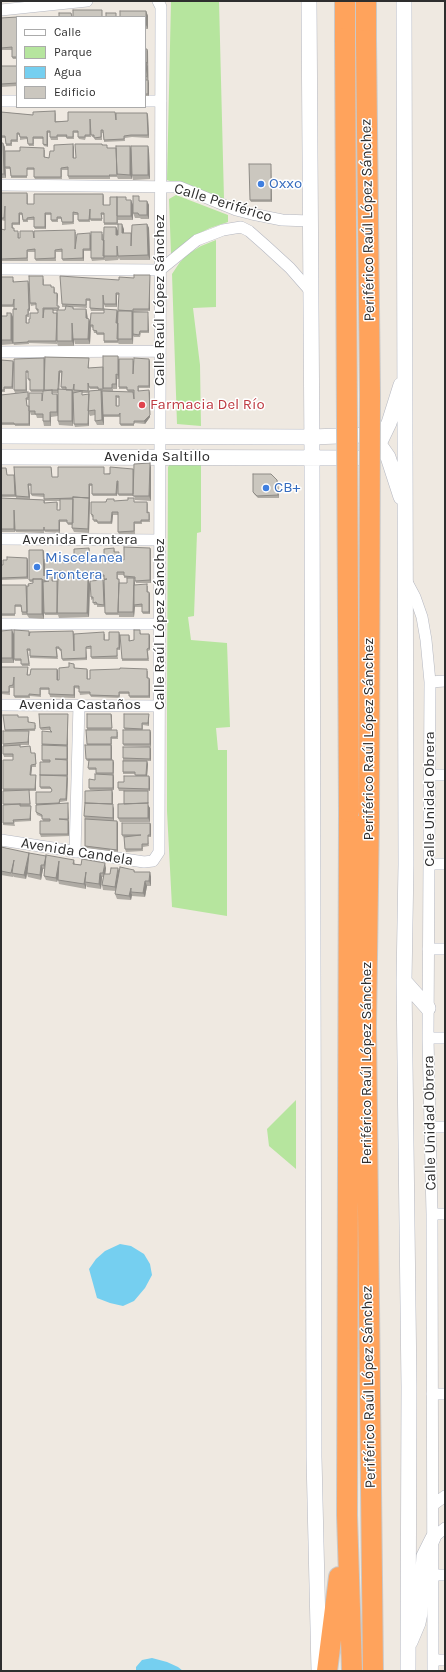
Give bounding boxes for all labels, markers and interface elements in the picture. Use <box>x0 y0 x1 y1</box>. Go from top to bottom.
legend <box>16 16 146 108</box>
text: Calle <box>54 25 81 39</box>
text: Parque <box>54 45 92 59</box>
text: Agua <box>54 65 82 79</box>
text: Edificio <box>54 85 95 99</box>
street label: Periférico Raúl López Sánchez <box>357 118 379 322</box>
place label: Oxxo <box>269 175 302 193</box>
marker: Oxxo <box>256 179 266 189</box>
street label: Calle Periférico <box>172 180 274 226</box>
street label: Calle Raúl López Sánchez <box>151 214 169 386</box>
place label: Farmacia Del Río <box>150 396 265 414</box>
marker: Farmacia Del Río <box>137 400 147 410</box>
street label: Avenida Saltillo <box>104 448 210 466</box>
place label: CB+ <box>274 479 300 497</box>
marker: CB+ <box>261 483 271 493</box>
street label: Avenida Frontera <box>22 531 138 549</box>
street label: Calle Raúl López Sánchez <box>151 538 169 710</box>
place label: Miscelanea Frontera <box>45 549 123 584</box>
marker: Miscelanea Frontera <box>32 562 42 572</box>
street label: Periférico Raúl López Sánchez <box>360 638 378 840</box>
street label: Avenida Castaños <box>19 696 141 714</box>
street label: Calle Unidad Obrera <box>421 731 439 867</box>
street label: Avenida Candela <box>20 834 134 870</box>
street label: Periférico Raúl López Sánchez <box>358 962 376 1164</box>
street label: Calle Unidad Obrera <box>420 1055 440 1191</box>
street label: Periférico Raúl López Sánchez <box>358 1285 380 1489</box>

